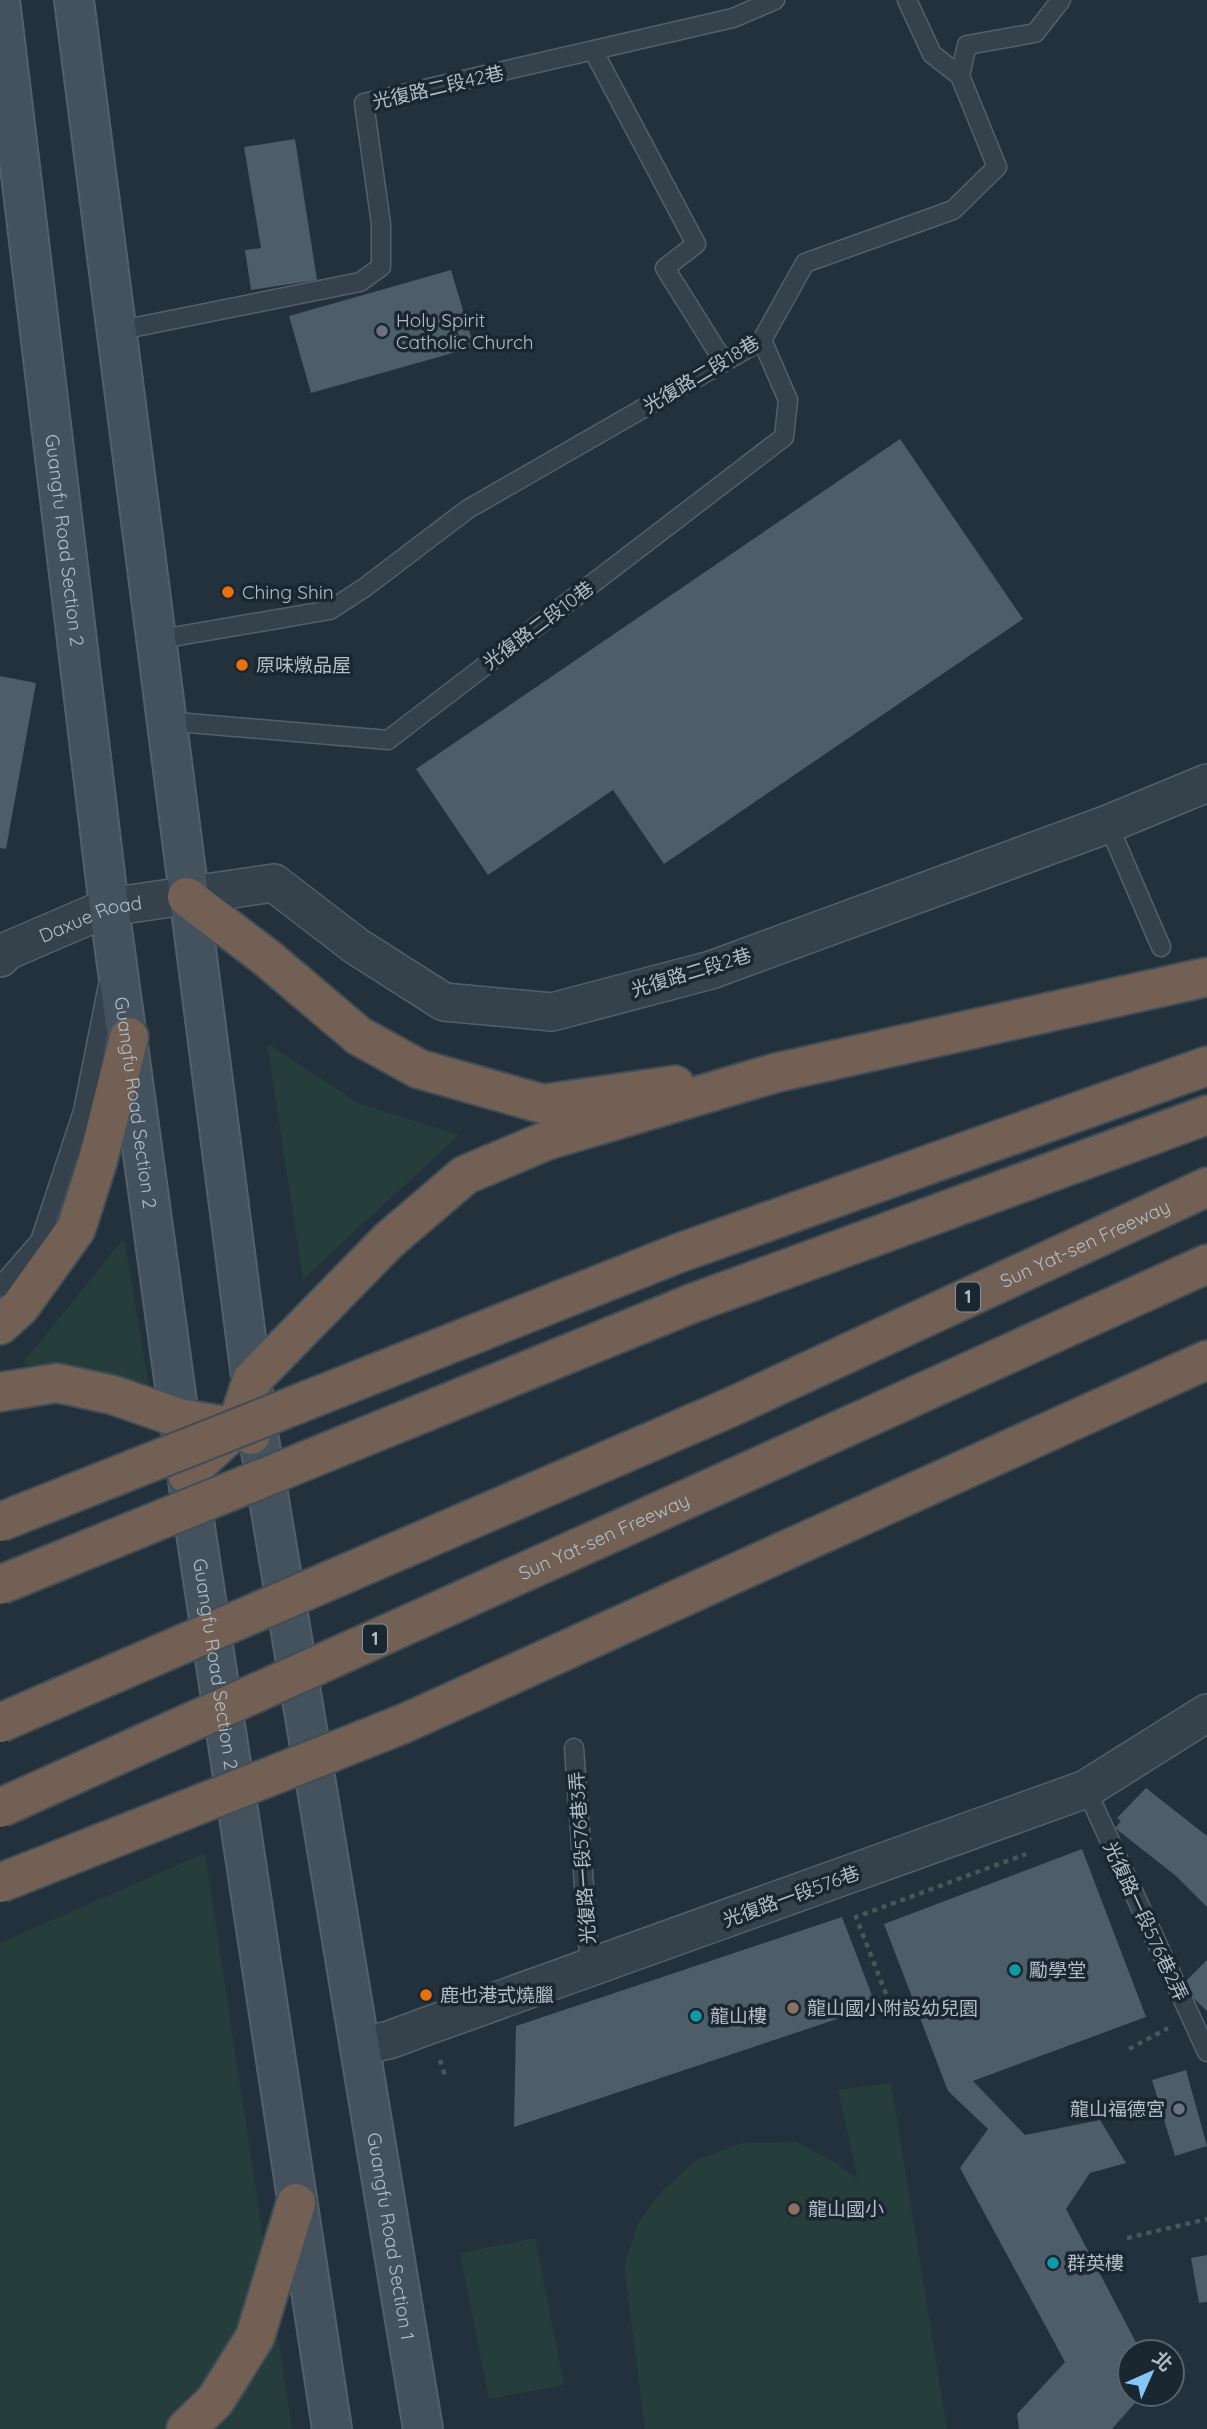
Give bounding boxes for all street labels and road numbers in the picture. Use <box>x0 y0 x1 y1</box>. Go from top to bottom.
street label: 光復路二段42巷 <box>370 60 506 114</box>
street label: 光復路二段18巷 <box>639 330 763 418</box>
street label: Guangfu Road Section 2 <box>40 433 90 648</box>
street label: 光復路二段10巷 <box>478 576 598 674</box>
street label: Daxue Road <box>35 890 143 948</box>
street label: 光復路二段2巷 <box>628 942 754 1002</box>
street label: Guangfu Road Section 2 <box>109 995 162 1210</box>
street label: Sun Yat-sen Freeway <box>996 1194 1174 1293</box>
road number: 1 <box>956 1282 980 1312</box>
street label: Sun Yat-sen Freeway <box>515 1488 693 1585</box>
street label: Guangfu Road Section 2 <box>188 1557 244 1771</box>
road number: 1 <box>363 1624 387 1654</box>
street label: 光復路一段576巷3弄 <box>564 1771 600 1945</box>
street label: 光復路一段576巷2弄 <box>1099 1837 1193 2005</box>
street label: 光復路一段576巷 <box>719 1860 863 1932</box>
street label: Guangfu Road Section 1 <box>362 2131 420 2342</box>

